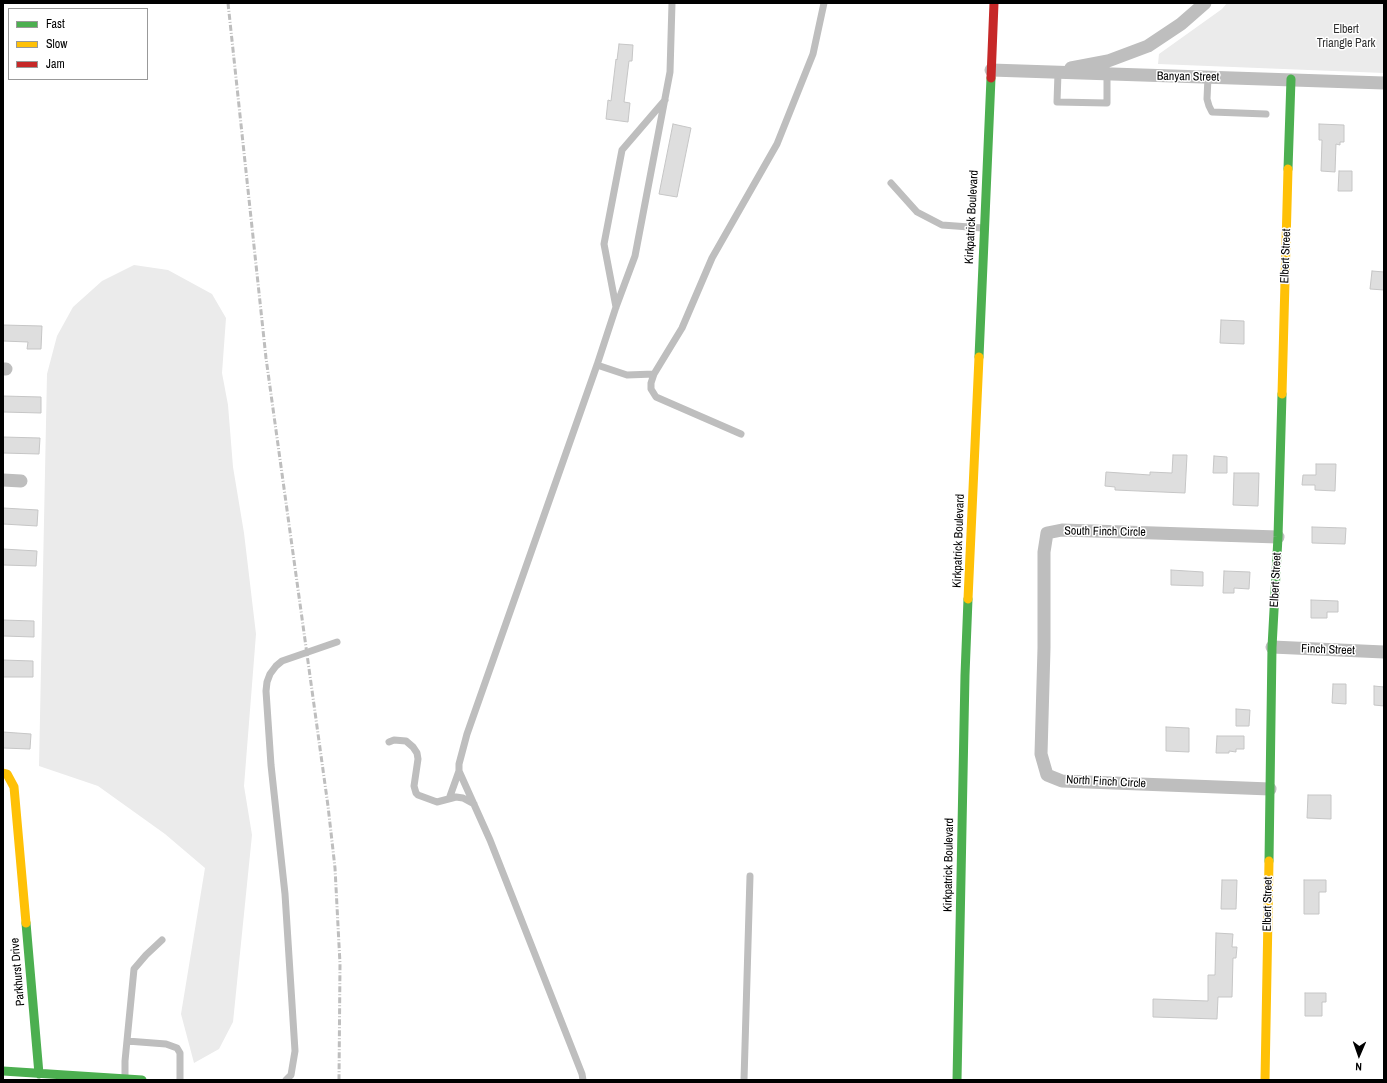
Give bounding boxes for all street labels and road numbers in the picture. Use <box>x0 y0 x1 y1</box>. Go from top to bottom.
street label: Banyan Street <box>1157 69 1219 85</box>
street label: Kirkpatrick Boulevard <box>962 170 982 264</box>
street label: Elbert Street <box>1278 228 1294 284</box>
street label: Kirkpatrick Boulevard <box>950 494 968 588</box>
street label: South Finch Circle <box>1064 524 1146 540</box>
street label: Elbert Street <box>1267 552 1285 608</box>
street label: Finch Street <box>1301 642 1355 658</box>
street label: North Finch Circle <box>1066 773 1146 791</box>
street label: Kirkpatrick Boulevard <box>941 818 957 912</box>
street label: Elbert Street <box>1260 877 1276 931</box>
street label: Parkhurst Drive <box>8 937 28 1007</box>

